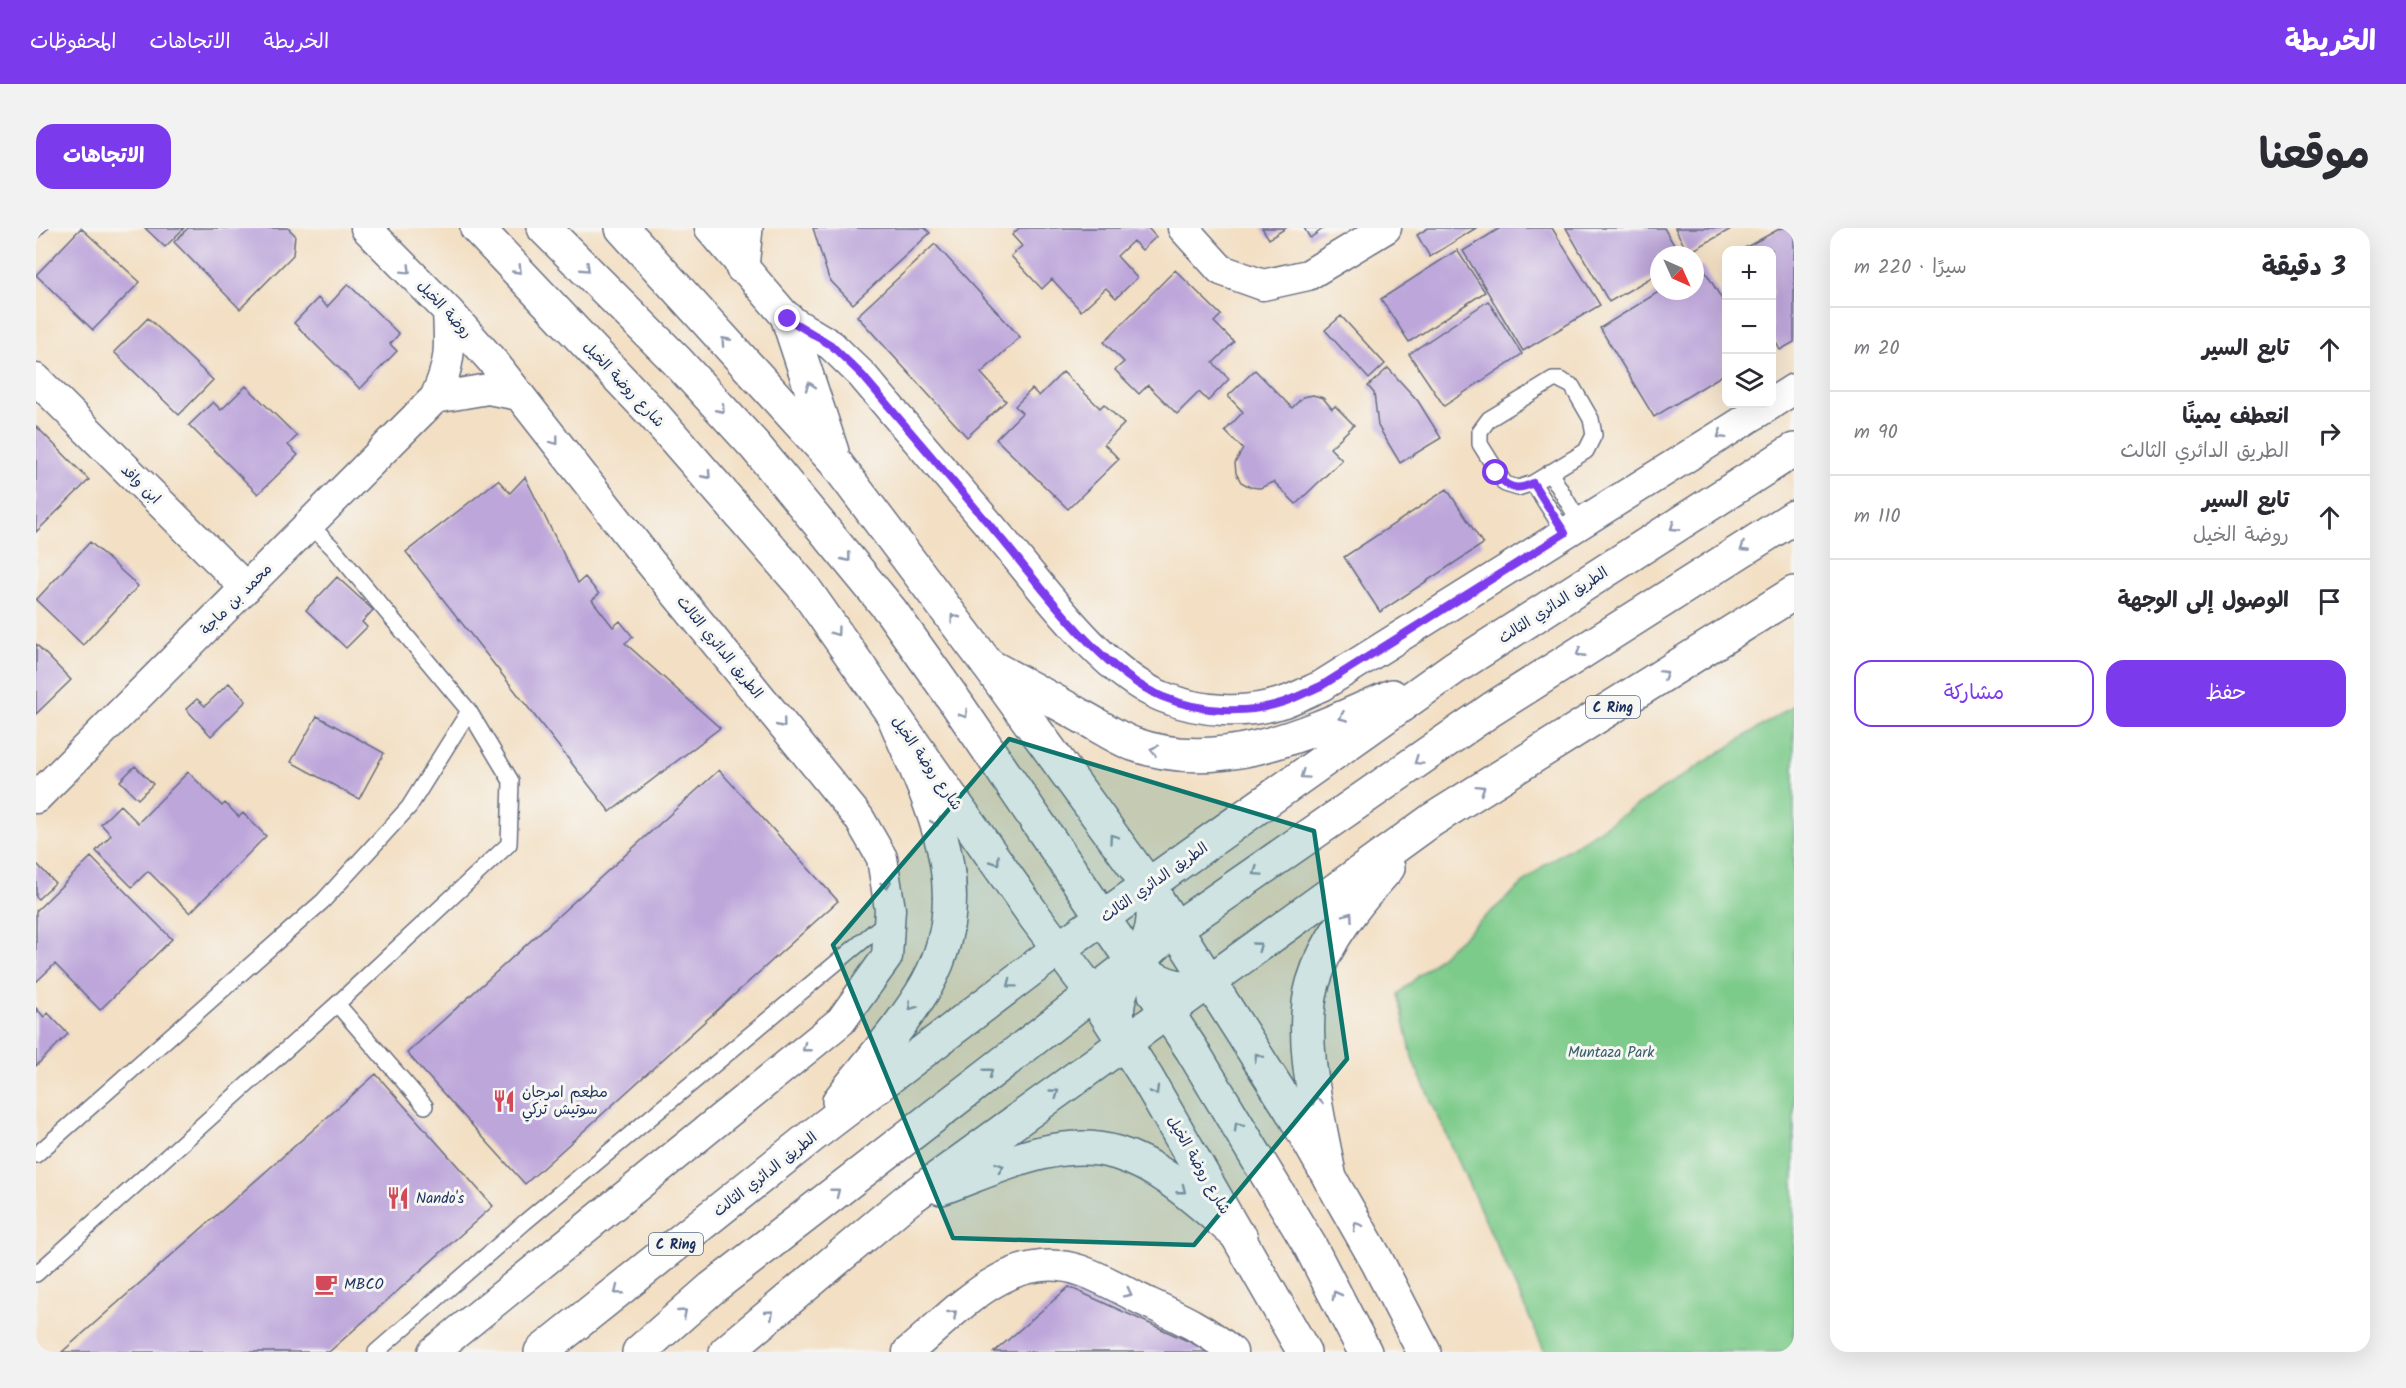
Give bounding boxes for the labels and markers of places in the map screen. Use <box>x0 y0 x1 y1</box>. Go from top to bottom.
place label: مطعم امرجان سوتيش تركي <box>522 1081 608 1122</box>
restaurant icon: مطعم امرجان سوتيش تركي <box>491 1088 517 1114</box>
restaurant icon: Nando's <box>385 1185 411 1211</box>
place label: Nando's <box>416 1187 465 1211</box>
cafe icon: MBCO <box>313 1271 339 1297</box>
place label: MBCO <box>344 1273 384 1297</box>

